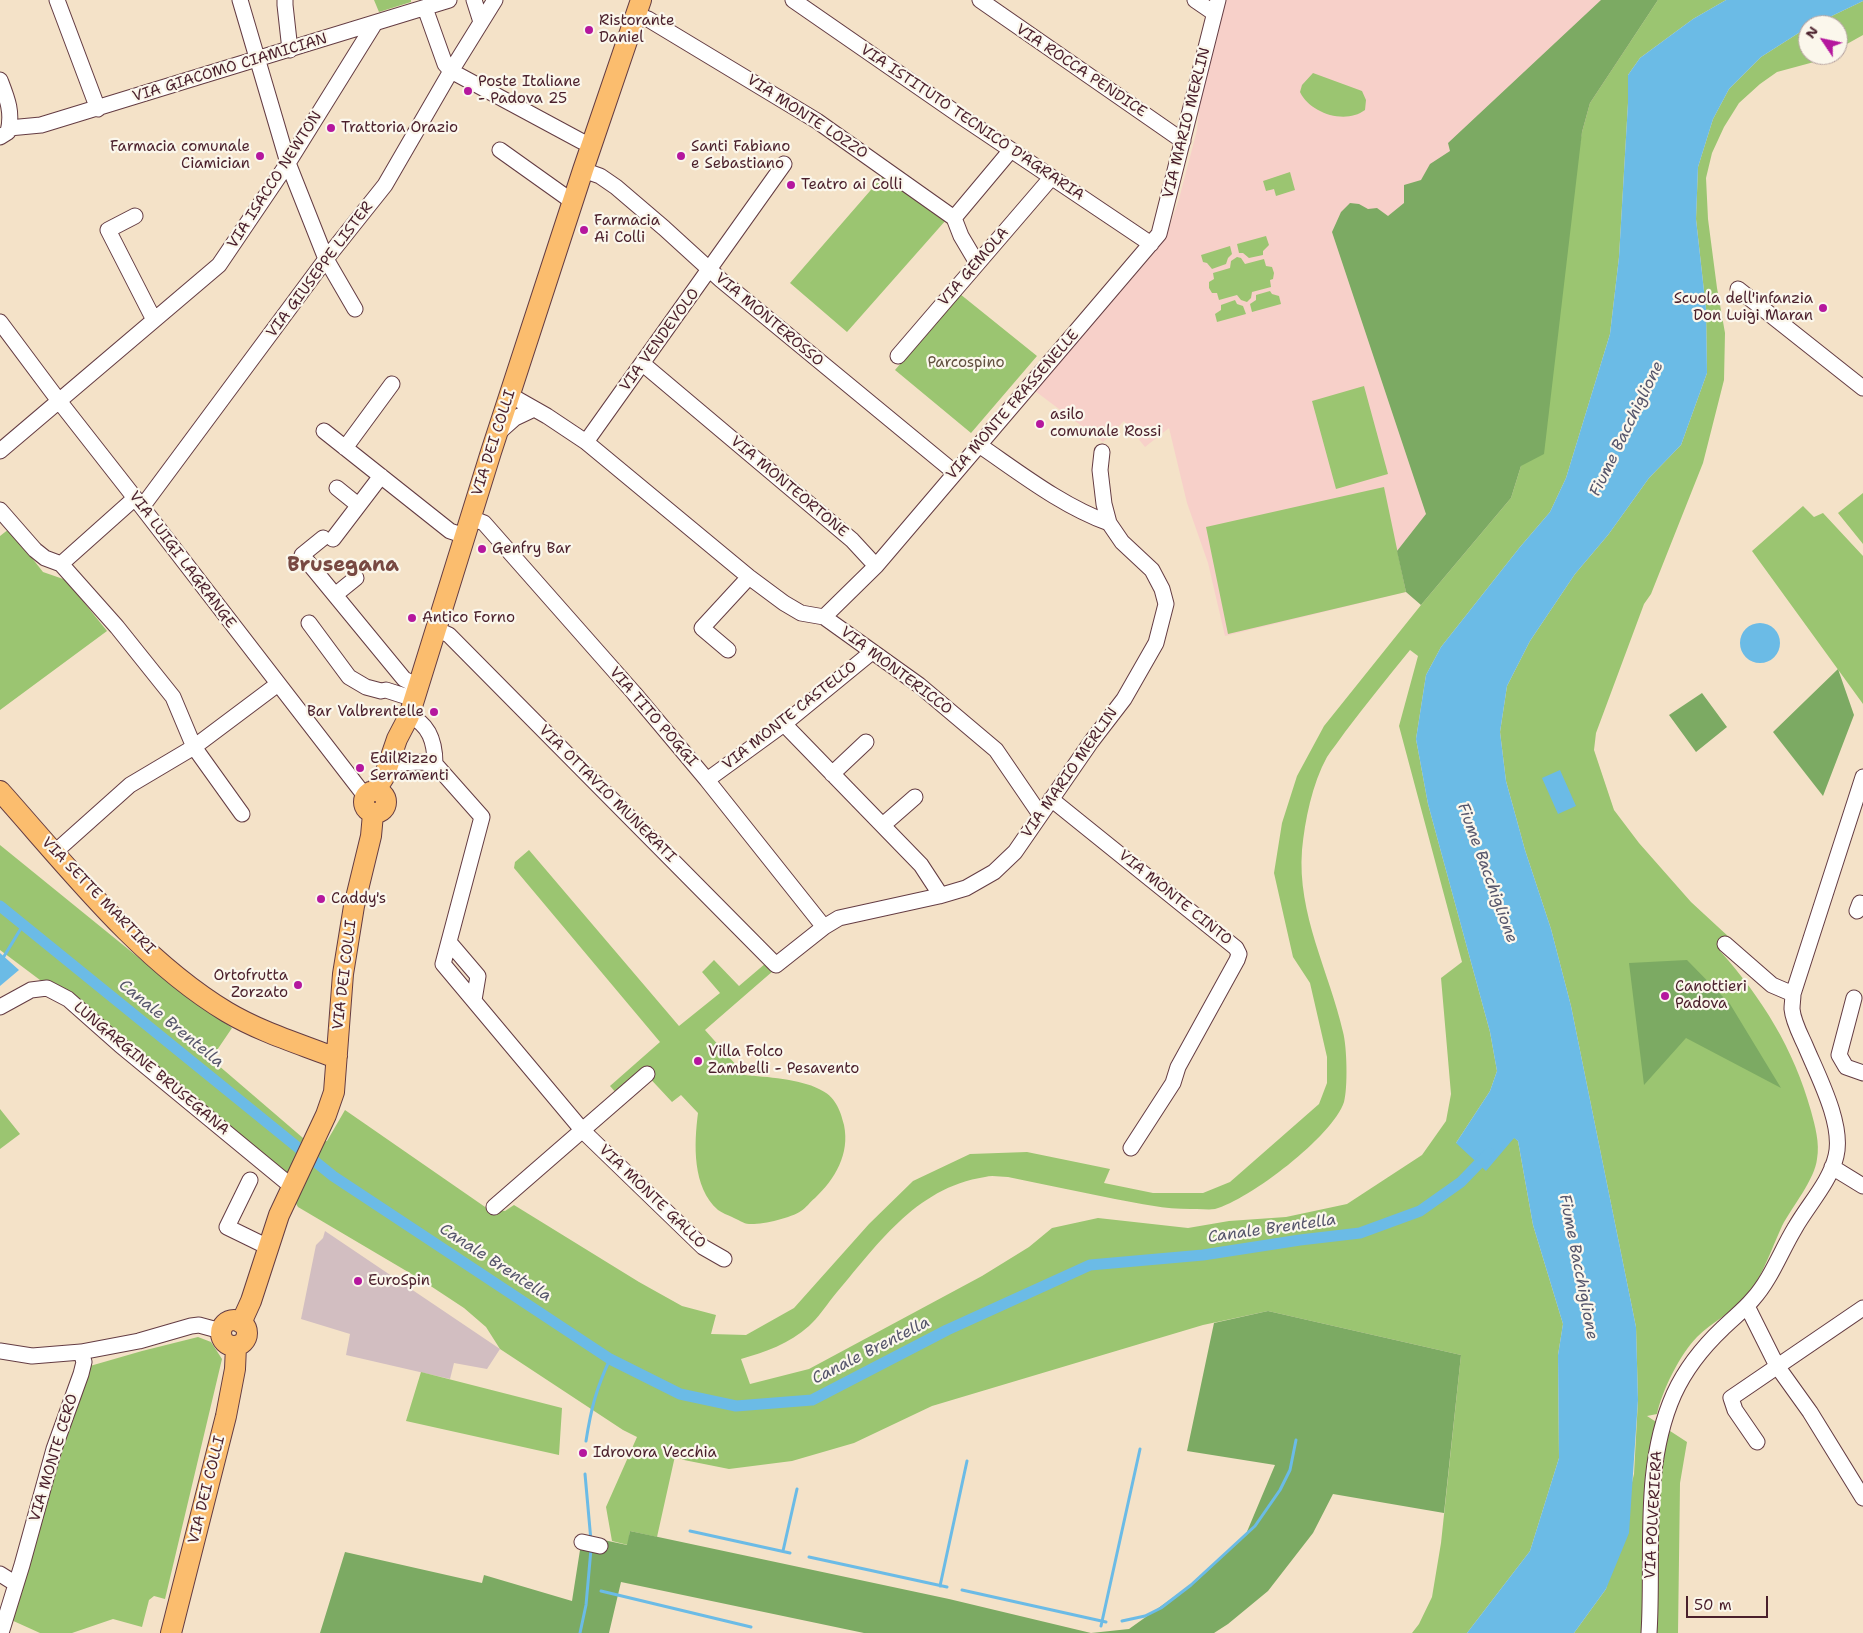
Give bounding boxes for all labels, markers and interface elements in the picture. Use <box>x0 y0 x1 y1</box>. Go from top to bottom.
place label: Ristorante Daniel <box>599 12 674 47</box>
north arrow <box>1798 15 1848 65</box>
street label: VIA ROCCA PENDICE <box>1012 20 1150 122</box>
text: N <box>1801 23 1822 42</box>
marker: Ristorante Daniel <box>583 24 595 36</box>
street label: VIA GIACOMO CIAMICIAN <box>131 30 329 106</box>
street label: VIA ISTITUTO TECNICO D'AGRARIA <box>857 41 1087 205</box>
street label: VIA MARIO MERLIN <box>1160 46 1214 200</box>
street label: VIA MONTE LOZZO <box>743 71 871 163</box>
place label: Poste Italiane - Padova 25 <box>478 73 581 108</box>
marker: Poste Italiane - Padova 25 <box>462 85 474 97</box>
street label: VIA ISACCO NEWTON <box>224 108 326 252</box>
place label: Trattoria Orazio <box>341 119 458 137</box>
marker: Trattoria Orazio <box>325 122 337 134</box>
place label: Farmacia comunale Ciamician <box>110 138 250 173</box>
place label: Santi Fabiano e Sebastiano <box>691 138 790 173</box>
marker: Farmacia comunale Ciamician <box>254 150 266 162</box>
marker: Santi Fabiano e Sebastiano <box>675 150 687 162</box>
place label: Teatro ai Colli <box>801 176 902 194</box>
marker: Teatro ai Colli <box>785 179 797 191</box>
street label: VIA GIUSEPPE LISTER <box>263 199 377 341</box>
place label: Farmacia Ai Colli <box>594 212 660 247</box>
marker: Farmacia Ai Colli <box>578 224 590 236</box>
street label: VIA GEMOLA <box>935 224 1013 310</box>
street label: VIA MONTEROSSO <box>711 269 827 371</box>
street label: VIA VENDEVOLO <box>617 285 703 395</box>
place label: Scuola dell'infanzia Don Luigi Maran <box>1674 290 1813 325</box>
marker: Scuola dell'infanzia Don Luigi Maran <box>1817 302 1829 314</box>
street label: VIA MONTE FRASSENELLE <box>943 326 1083 484</box>
park label: Parcospino <box>927 354 1005 372</box>
water label: Fiume Bacchiglione <box>1586 358 1668 500</box>
street label: VIA DEI COLLI <box>468 388 520 498</box>
place label: asilo comunale Rossi <box>1050 406 1161 441</box>
marker: asilo comunale Rossi <box>1034 418 1046 430</box>
street label: VIA MONTEORTONE <box>726 433 852 541</box>
street label: VIA LUIGI LAGRANGE <box>125 488 239 632</box>
place label: Genfry Bar <box>492 540 571 558</box>
marker: Genfry Bar <box>476 543 488 555</box>
district label: Brusegana <box>287 554 399 578</box>
place label: Antico Forno <box>422 609 515 627</box>
marker: Antico Forno <box>406 612 418 624</box>
street label: VIA MONTERICCO <box>837 623 955 719</box>
street label: VIA MONTE CASTELLO <box>719 658 861 774</box>
street label: VIA TITO POGGI <box>605 664 701 770</box>
place label: Bar Valbrentelle <box>307 703 424 721</box>
street label: VIA MARIO MERLIN <box>1018 704 1122 842</box>
marker: Bar Valbrentelle <box>428 706 440 718</box>
street label: VIA OTTAVIO MUNERATI <box>535 722 679 866</box>
place label: EdilRizzo Serramenti <box>370 750 449 785</box>
marker: EdilRizzo Serramenti <box>354 762 366 774</box>
water label: Fiume Bacchiglione <box>1453 800 1521 946</box>
street label: VIA SETTE MARTIRI <box>37 834 159 958</box>
street label: VIA MONTE CINTO <box>1115 847 1235 949</box>
place label: Caddy's <box>331 890 386 908</box>
marker: Caddy's <box>315 893 327 905</box>
street label: VIA DEI COLLI <box>329 919 361 1031</box>
place label: Ortofrutta Zorzato <box>213 967 288 1002</box>
water label: Canale Brentella <box>115 976 227 1072</box>
place label: Canottieri Padova <box>1675 978 1747 1013</box>
marker: Ortofrutta Zorzato <box>292 979 304 991</box>
marker: Canottieri Padova <box>1659 990 1671 1002</box>
street label: LUNGARGINE BRUSEGANA <box>69 999 233 1139</box>
place label: Villa Folco Zambelli - Pesavento <box>708 1043 859 1078</box>
marker: Villa Folco Zambelli - Pesavento <box>692 1055 704 1067</box>
street label: VIA MONTE GALLO <box>595 1141 709 1253</box>
water label: Fiume Bacchiglione <box>1554 1193 1602 1341</box>
water label: Canale Brentella <box>1207 1210 1337 1248</box>
water label: Canale Brentella <box>435 1220 555 1306</box>
place label: EuroSpin <box>368 1272 430 1290</box>
marker: EuroSpin <box>352 1275 364 1287</box>
water label: Canale Brentella <box>809 1313 933 1389</box>
street label: VIA MONTE CERO <box>26 1392 82 1524</box>
street label: VIA DEI COLLI <box>185 1434 229 1546</box>
place label: Idrovora Vecchia <box>593 1444 717 1462</box>
marker: Idrovora Vecchia <box>577 1447 589 1459</box>
street label: VIA POLVERIERA <box>1642 1450 1666 1580</box>
scale bar <box>1688 1586 1770 1618</box>
text: 50 m <box>1694 1595 1732 1615</box>

